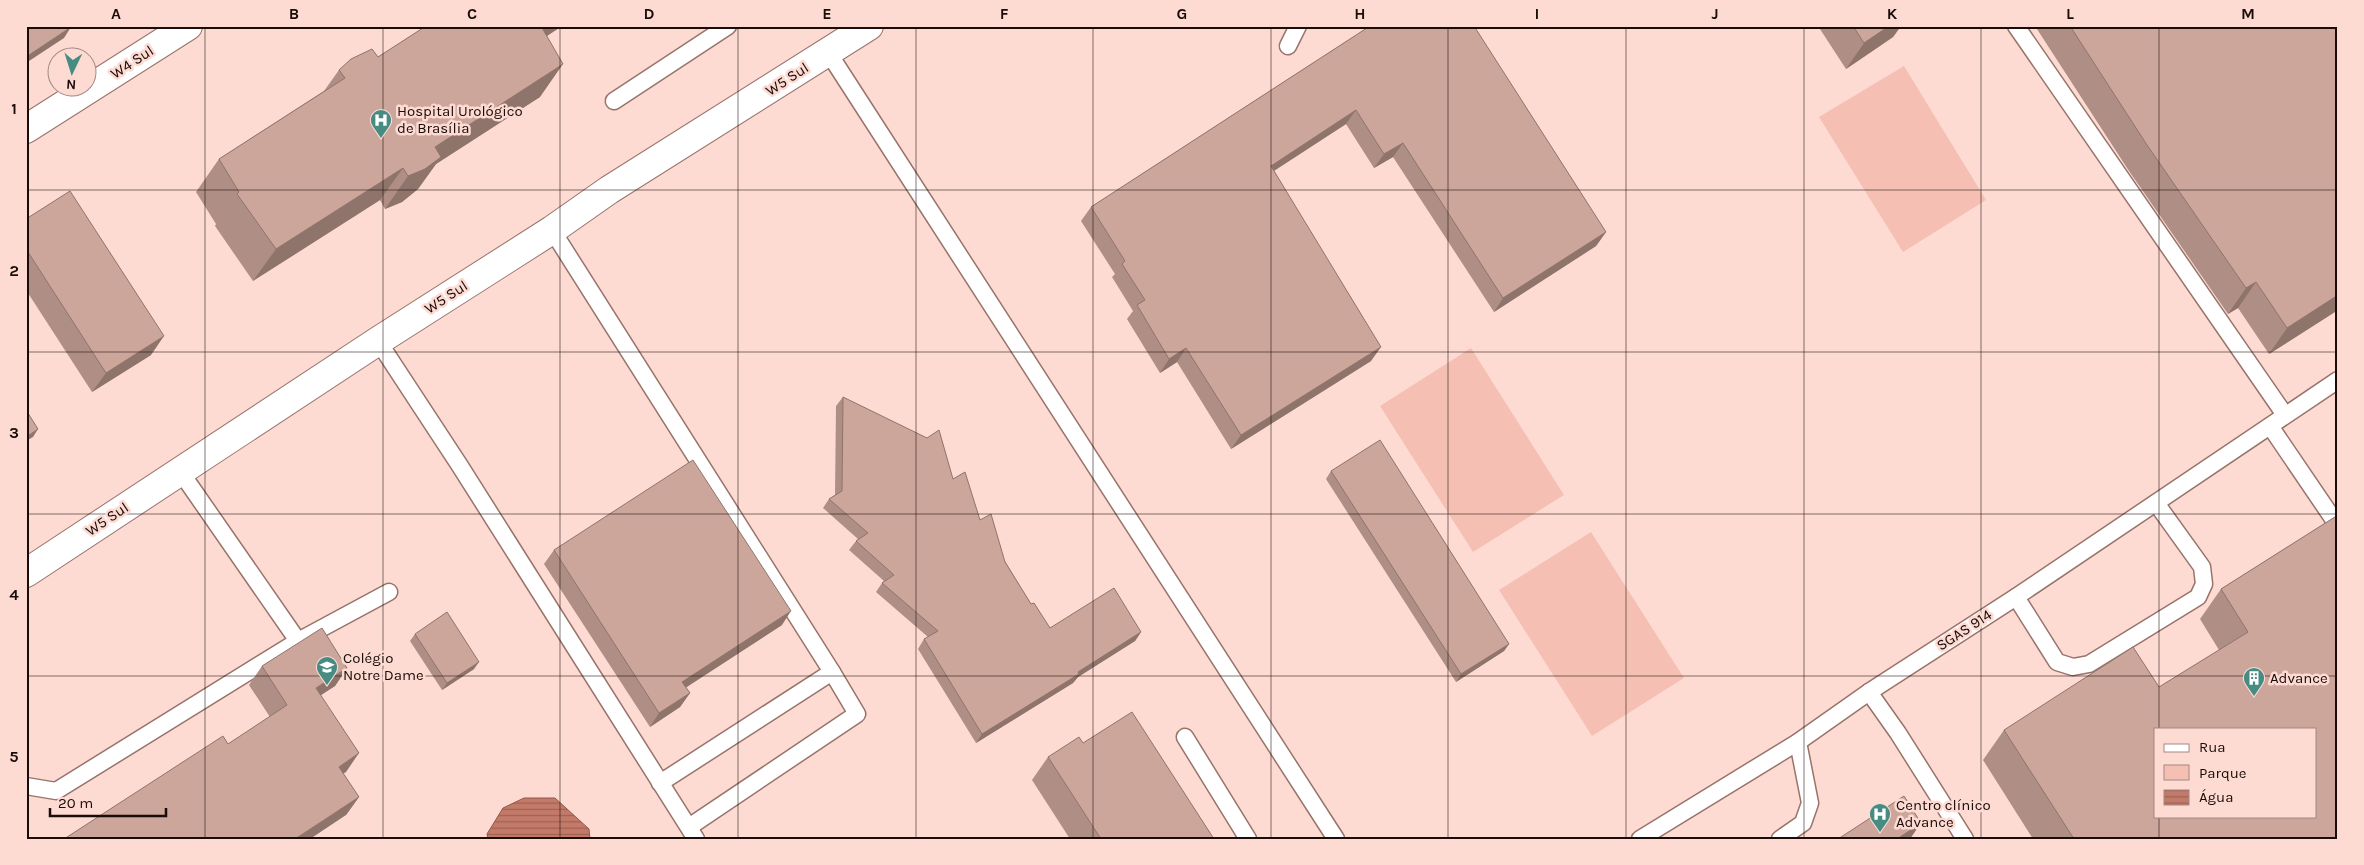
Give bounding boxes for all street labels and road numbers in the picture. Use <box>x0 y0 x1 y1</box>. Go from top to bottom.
street label: W4 Sul <box>107 41 157 83</box>
street label: W5 Sul <box>762 58 812 100</box>
street label: W5 Sul <box>421 276 471 318</box>
street label: W5 Sul <box>82 498 132 540</box>
street label: SGAS 914 <box>1933 605 1995 654</box>

